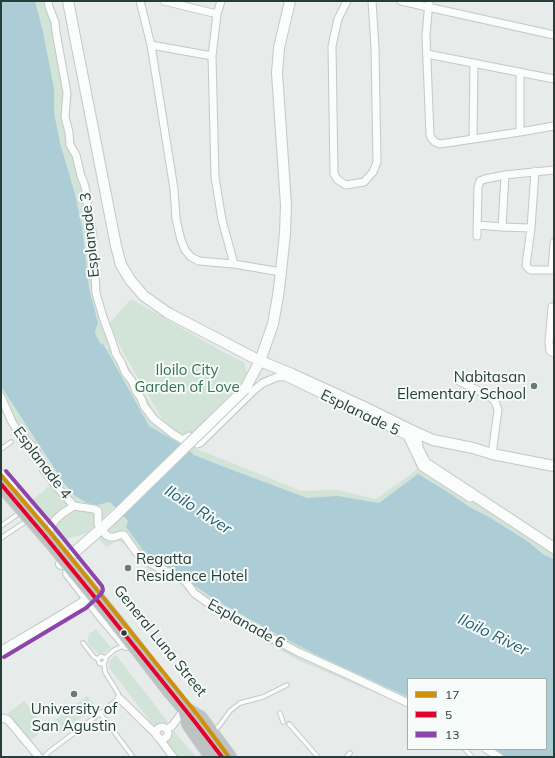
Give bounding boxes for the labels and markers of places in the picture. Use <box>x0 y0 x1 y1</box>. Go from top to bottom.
place label: Nabitasan Elementary School <box>397 368 526 403</box>
marker: Nabitasan Elementary School <box>529 381 539 391</box>
place label: Regatta Residence Hotel <box>136 550 248 585</box>
marker: Regatta Residence Hotel <box>123 563 133 573</box>
unlabelled marker <box>119 628 129 638</box>
marker: University of San Agustin <box>69 689 79 699</box>
place label: University of San Agustin <box>31 700 117 735</box>

